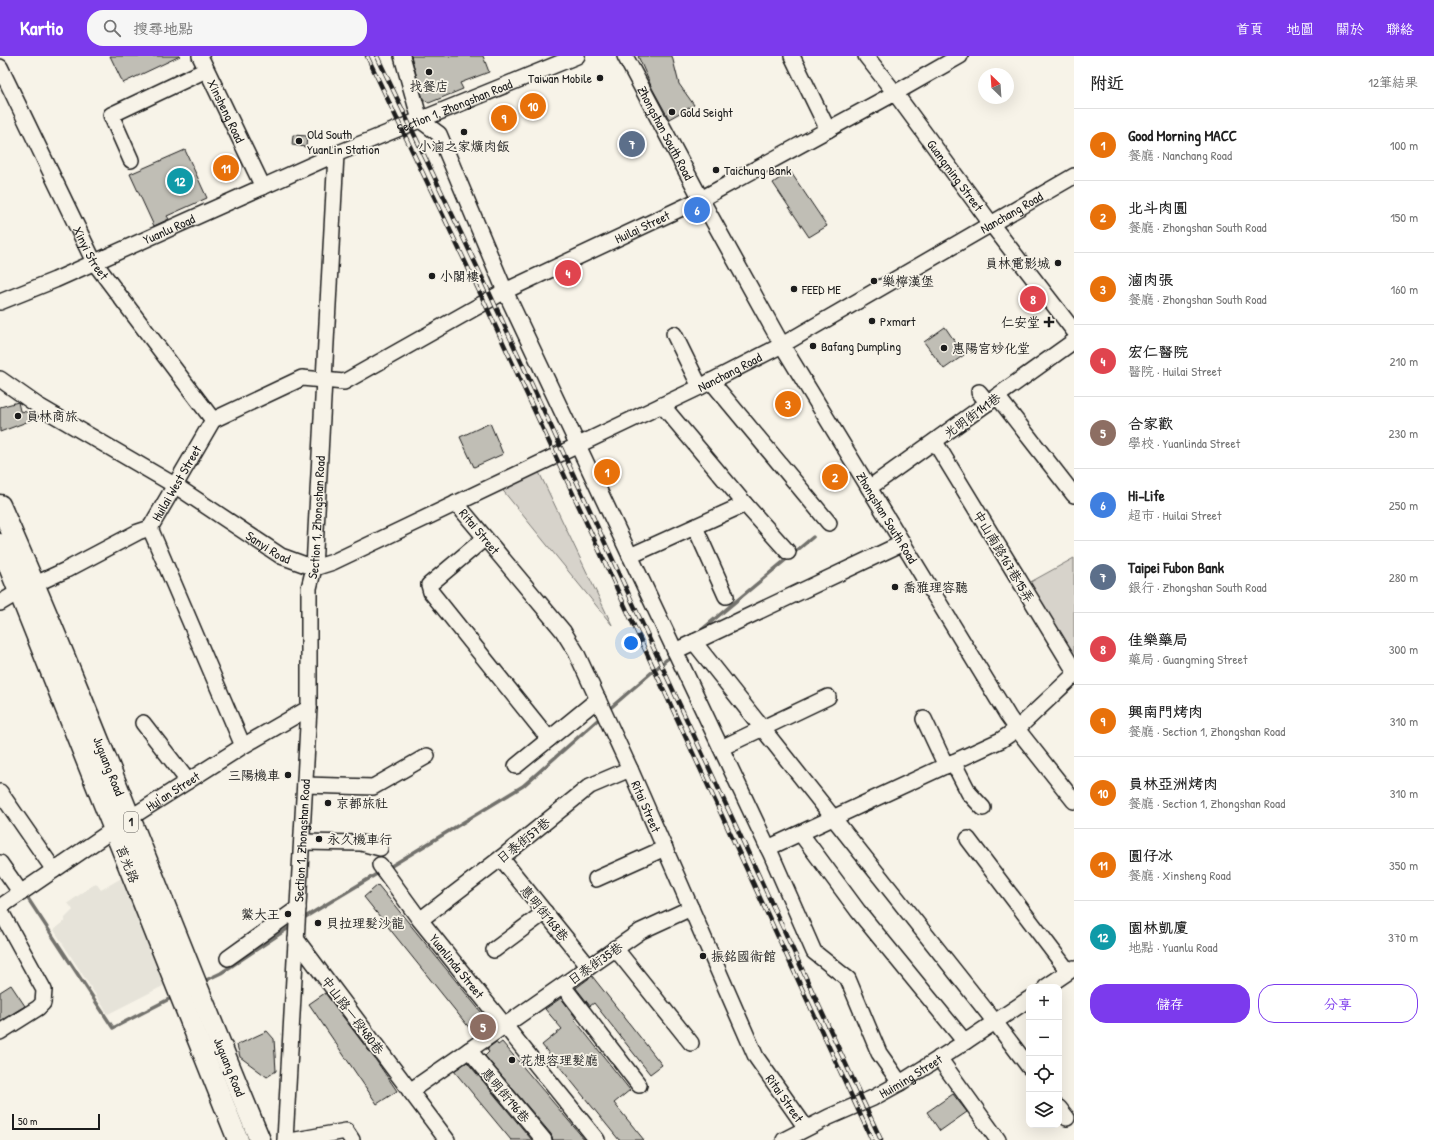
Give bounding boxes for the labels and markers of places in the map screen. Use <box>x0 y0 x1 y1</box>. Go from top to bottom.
marker: 找餐店 <box>424 67 434 77</box>
place label: Taiwan Mobile <box>528 69 592 87</box>
marker: Taiwan Mobile <box>595 73 605 83</box>
place label: 找餐店 <box>409 77 449 95</box>
pin: 10 <box>520 91 546 121</box>
pin: 9 <box>491 103 517 133</box>
place label: Gold Seight <box>680 103 733 121</box>
marker: Gold Seight <box>667 107 677 117</box>
place label: Old South YuanLin Station <box>307 125 380 158</box>
marker: 小滷之家爌肉飯 <box>459 127 469 137</box>
pin: 7 <box>619 129 645 159</box>
marker: Old South YuanLin Station <box>294 136 304 146</box>
place label: 小滷之家爌肉飯 <box>418 137 510 155</box>
pin: 11 <box>213 153 239 183</box>
place label: Taichung Bank <box>724 161 792 179</box>
marker: Taichung Bank <box>711 165 721 175</box>
pin: 12 <box>167 166 193 196</box>
pin: 6 <box>684 195 710 225</box>
place label: 員林電影城 <box>985 254 1050 272</box>
pin: 4 <box>555 258 581 288</box>
marker: 員林電影城 <box>1053 258 1063 268</box>
place label: 小閣樓 <box>440 267 479 285</box>
marker: 小閣樓 <box>427 271 437 281</box>
place label: 樂檸漢堡 <box>882 272 934 290</box>
marker: 樂檸漢堡 <box>869 276 879 286</box>
place label: FEED ME <box>801 280 841 298</box>
marker: FEED ME <box>789 284 799 294</box>
pin: 8 <box>1020 284 1046 314</box>
place label: Pxmart <box>880 312 916 330</box>
place label: 仁安堂 <box>1001 313 1040 331</box>
marker: Pxmart <box>867 316 877 326</box>
marker: 仁安堂 <box>1043 316 1055 328</box>
place label: Bafang Dumpling <box>821 337 901 355</box>
place label: 惠陽宮妙化堂 <box>952 339 1030 357</box>
marker: Bafang Dumpling <box>808 341 818 351</box>
marker: 惠陽宮妙化堂 <box>939 343 949 353</box>
pin: 3 <box>775 389 801 419</box>
place label: 員林商旅 <box>26 407 78 425</box>
marker: 員林商旅 <box>13 411 23 421</box>
pin: 1 <box>594 457 620 487</box>
pin: 2 <box>822 462 848 492</box>
place label: 喬雅理容聽 <box>903 578 968 596</box>
marker: 喬雅理容聽 <box>890 582 900 592</box>
place label: 三陽機車 <box>228 766 280 784</box>
marker: 三陽機車 <box>283 770 293 780</box>
place label: 京都旅社 <box>336 794 388 812</box>
marker: 京都旅社 <box>323 798 333 808</box>
place label: 永久機車行 <box>327 830 392 848</box>
marker: 永久機車行 <box>314 834 324 844</box>
place label: 鱉大王 <box>241 905 280 923</box>
marker: 鱉大王 <box>283 909 293 919</box>
place label: 貝拉理髮沙龍 <box>326 914 404 932</box>
marker: 貝拉理髮沙龍 <box>313 918 323 928</box>
place label: 振銘國術館 <box>711 947 776 965</box>
marker: 振銘國術館 <box>698 951 708 961</box>
pin: 5 <box>470 1012 496 1042</box>
place label: 花想容理髮廳 <box>520 1051 598 1069</box>
marker: 花想容理髮廳 <box>507 1055 517 1065</box>

